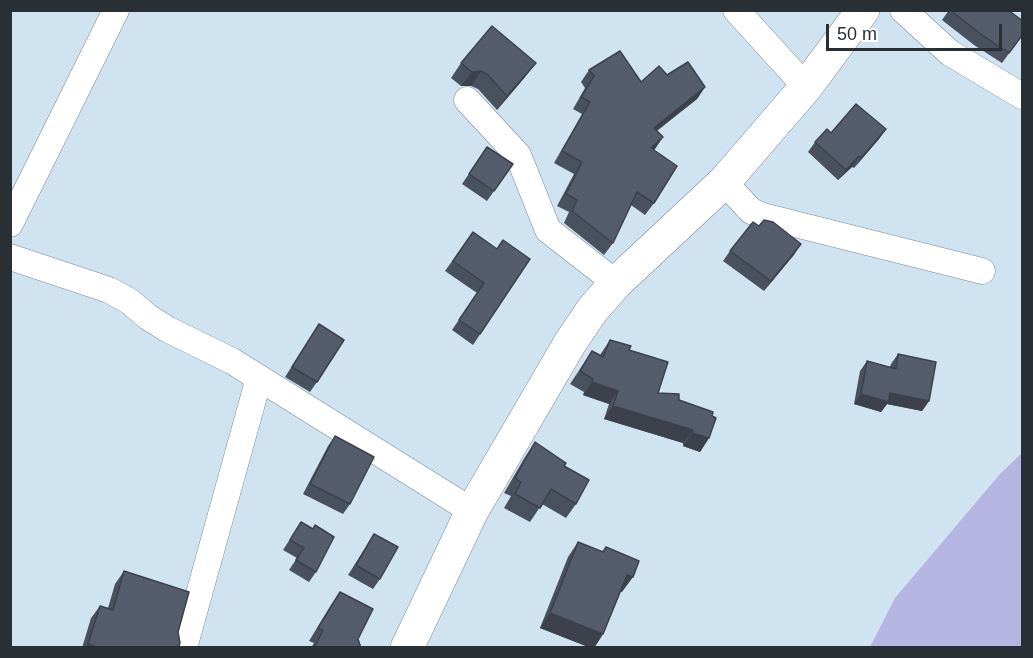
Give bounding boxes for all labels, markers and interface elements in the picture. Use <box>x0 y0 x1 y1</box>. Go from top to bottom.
scale bar <box>829 12 1004 50</box>
text: 50 m <box>837 24 877 44</box>

